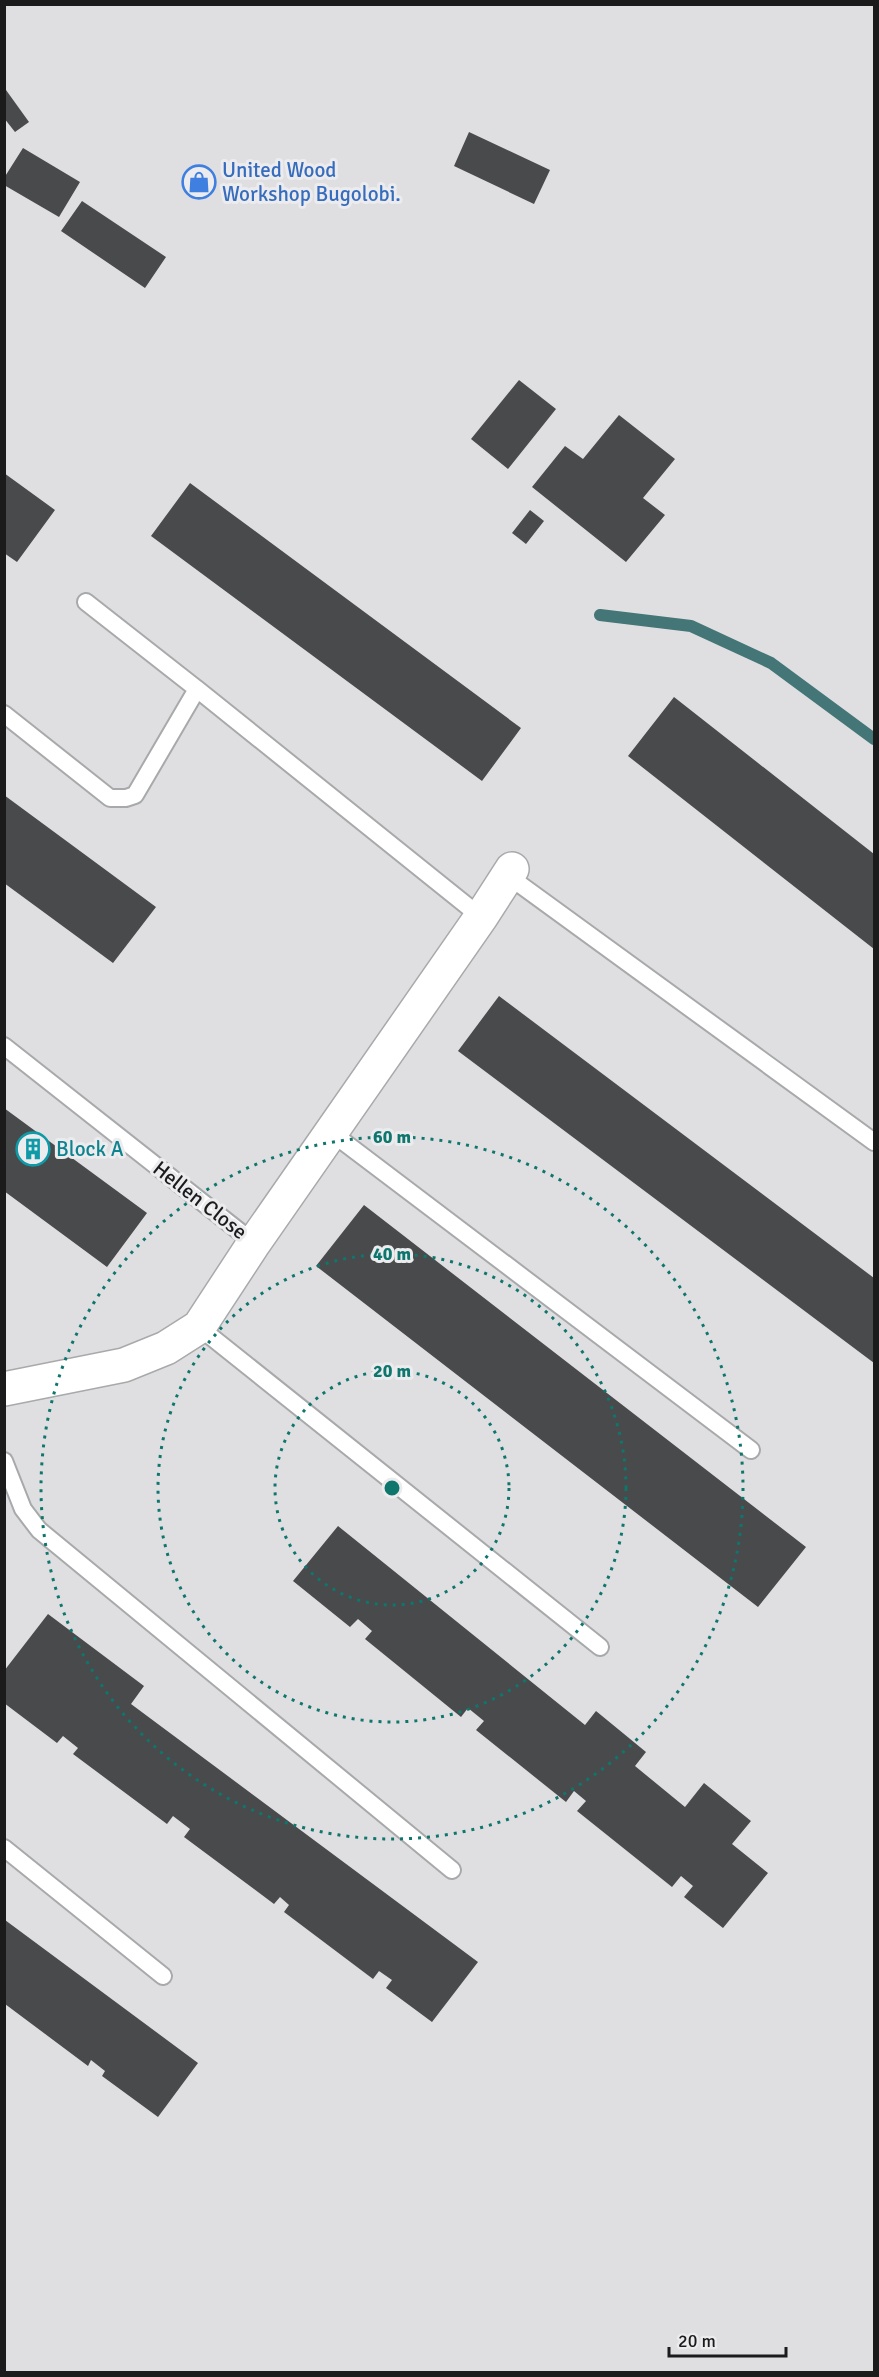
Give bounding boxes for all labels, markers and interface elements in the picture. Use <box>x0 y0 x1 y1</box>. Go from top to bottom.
place label: United Wood Workshop Bugolobi. <box>222 157 401 207</box>
shop icon: United Wood Workshop Bugolobi. <box>181 164 217 200</box>
text: 60 m <box>373 1126 411 1148</box>
building icon: Block A <box>15 1131 51 1167</box>
place label: Block A <box>56 1136 124 1162</box>
street label: Hellen Close <box>148 1155 252 1245</box>
text: 40 m <box>373 1243 411 1265</box>
text: 20 m <box>373 1360 411 1382</box>
centre of rings <box>382 1478 402 1498</box>
scale bar <box>669 2320 786 2358</box>
text: 20 m <box>678 2330 716 2352</box>

